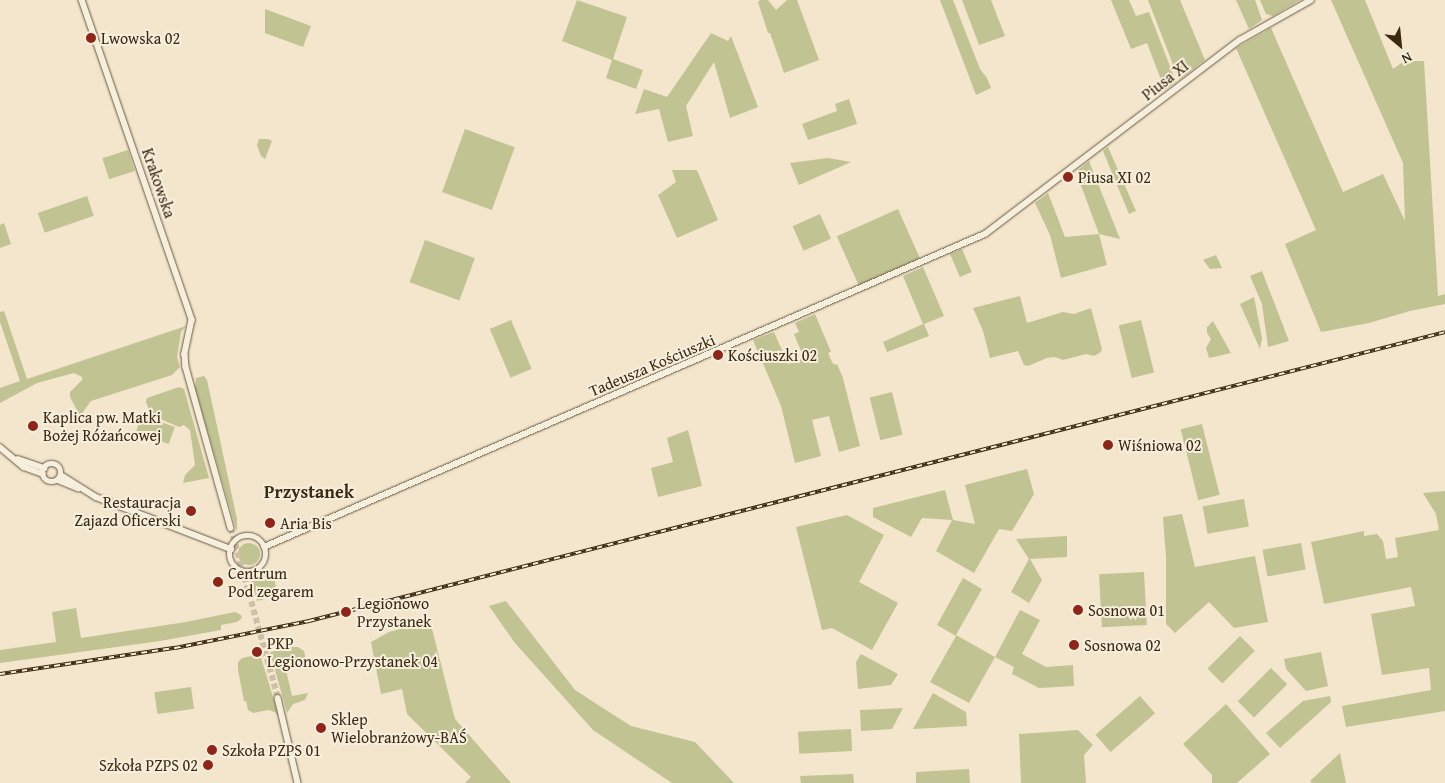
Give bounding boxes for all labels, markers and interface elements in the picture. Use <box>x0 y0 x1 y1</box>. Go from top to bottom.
north arrow <box>1375 20 1425 70</box>
place label: Lwowska 02 <box>101 28 180 48</box>
marker: Lwowska 02 <box>85 32 97 44</box>
text: N <box>1398 47 1416 69</box>
street label: Piusa XI <box>1138 56 1192 104</box>
street label: Krakowska <box>138 146 180 220</box>
place label: Piusa XI 02 <box>1078 167 1151 187</box>
marker: Piusa XI 02 <box>1062 171 1074 183</box>
street label: Tadeusza Kościuszki <box>586 330 718 400</box>
place label: Kościuszki 02 <box>728 345 817 365</box>
marker: Kościuszki 02 <box>712 349 724 361</box>
place label: Kaplica pw. Matki Bożej Różańcowej <box>43 407 161 445</box>
marker: Kaplica pw. Matki Bożej Różańcowej <box>27 420 39 432</box>
place label: Wiśniowa 02 <box>1118 435 1201 455</box>
marker: Wiśniowa 02 <box>1102 439 1114 451</box>
district label: Przystanek <box>264 481 354 503</box>
place label: Restauracja Zajazd Oficerski <box>75 492 181 530</box>
marker: Restauracja Zajazd Oficerski <box>185 505 197 517</box>
place label: Aria Bis <box>280 513 332 533</box>
marker: Aria Bis <box>264 517 276 529</box>
place label: Centrum Pod zegarem <box>228 563 314 601</box>
marker: Centrum Pod zegarem <box>212 576 224 588</box>
place label: Legionowo Przystanek <box>357 593 431 631</box>
place label: Sosnowa 01 <box>1088 600 1165 620</box>
marker: Sosnowa 01 <box>1072 604 1084 616</box>
marker: Legionowo Przystanek <box>339 605 353 619</box>
place label: PKP Legionowo-Przystanek 04 <box>267 633 438 671</box>
place label: Sosnowa 02 <box>1084 635 1161 655</box>
marker: Sosnowa 02 <box>1068 639 1080 651</box>
marker: PKP Legionowo-Przystanek 04 <box>251 646 263 658</box>
place label: Sklep Wielobranżowy-BAŚ <box>331 709 467 747</box>
marker: Sklep Wielobranżowy-BAŚ <box>315 722 327 734</box>
place label: Szkoła PZPS 01 <box>222 740 321 760</box>
marker: Szkoła PZPS 01 <box>206 744 218 756</box>
place label: Szkoła PZPS 02 <box>99 755 198 775</box>
marker: Szkoła PZPS 02 <box>202 759 214 771</box>

